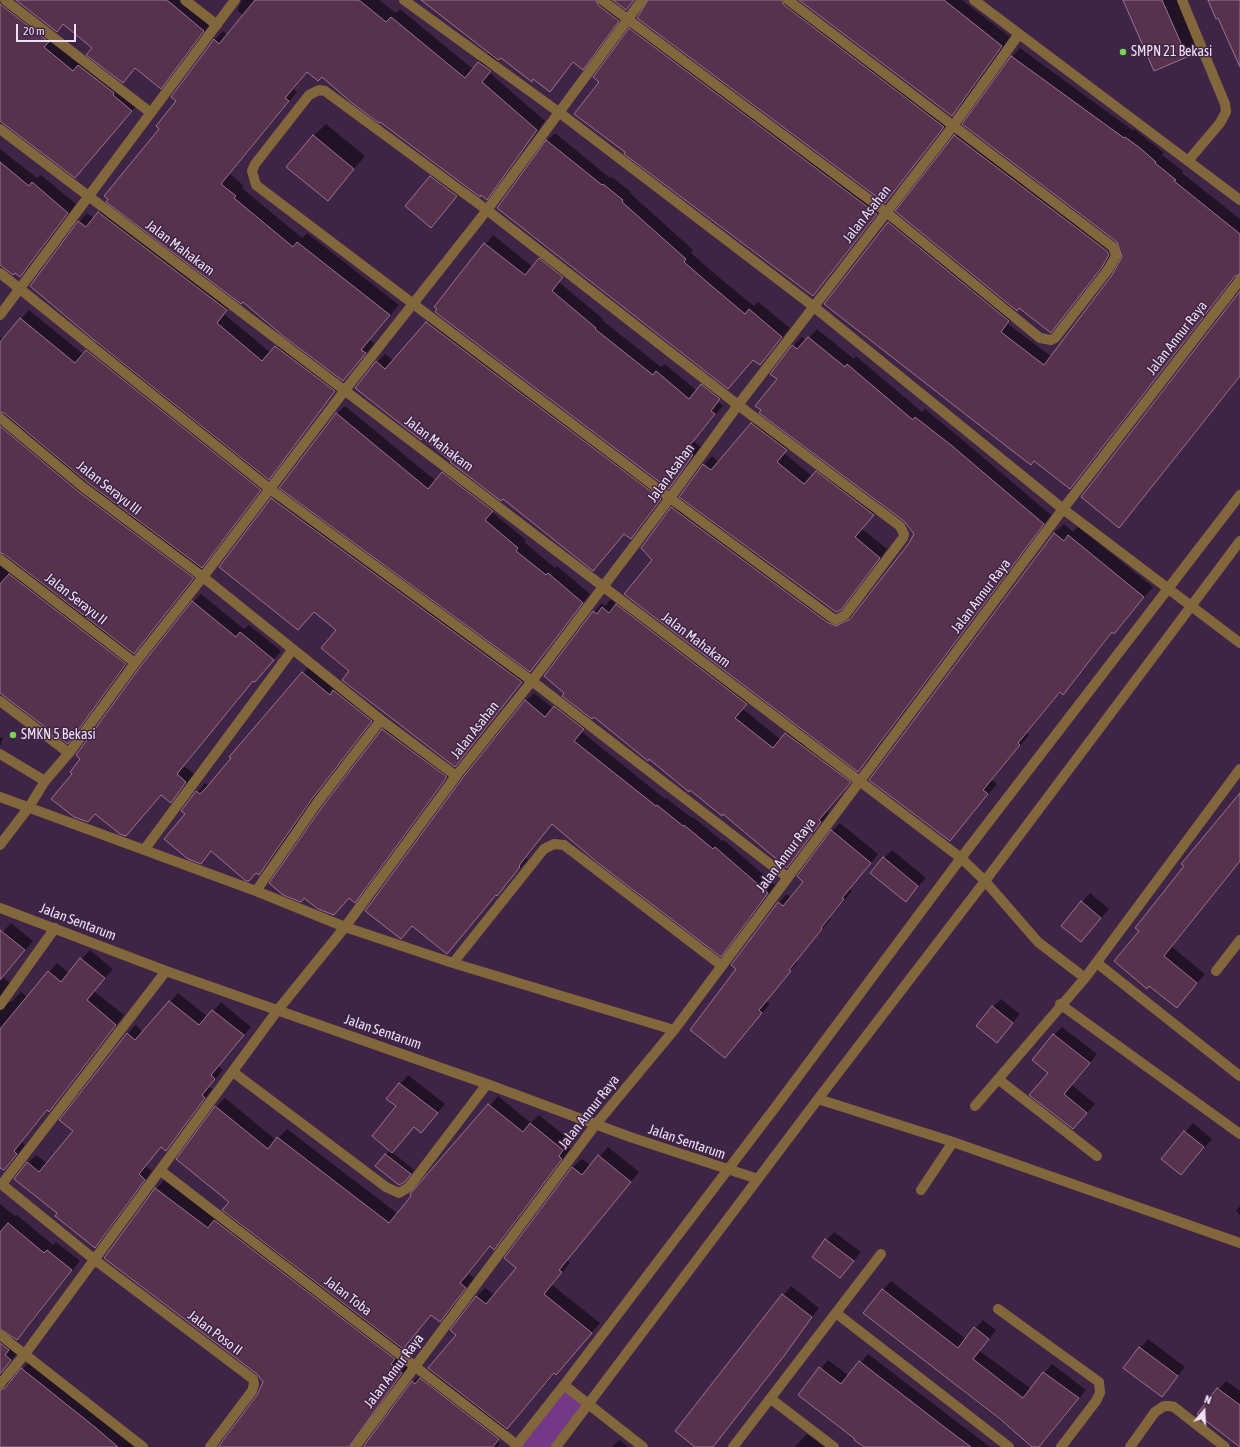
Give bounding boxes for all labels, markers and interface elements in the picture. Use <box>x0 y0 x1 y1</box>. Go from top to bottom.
scale bar <box>18 16 78 42</box>
text: 20 m <box>23 24 45 38</box>
place label: SMPN 21 Bekasi <box>1131 44 1212 60</box>
marker: SMPN 21 Bekasi <box>1118 47 1128 57</box>
street label: Jalan Asahan <box>839 182 895 246</box>
street label: Jalan Mahakam <box>142 217 218 279</box>
street label: Jalan Annur Raya <box>1143 298 1211 378</box>
street label: Jalan Mahakam <box>401 413 477 475</box>
street label: Jalan Asahan <box>644 440 698 506</box>
street label: Jalan Serayu III <box>73 457 145 519</box>
street label: Jalan Annur Raya <box>948 555 1014 637</box>
street label: Jalan Serayu II <box>42 570 110 628</box>
street label: Jalan Mahakam <box>658 609 734 671</box>
street label: Jalan Asahan <box>447 698 503 762</box>
place label: SMKN 5 Bekasi <box>21 727 96 743</box>
marker: SMKN 5 Bekasi <box>8 730 18 740</box>
street label: Jalan Annur Raya <box>753 814 819 896</box>
street label: Jalan Sentarum <box>37 900 119 944</box>
street label: Jalan Sentarum <box>342 1011 424 1053</box>
street label: Jalan Annur Raya <box>555 1072 623 1152</box>
street label: Jalan Sentarum <box>646 1121 728 1163</box>
street label: Jalan Toba <box>321 1273 375 1319</box>
street label: Jalan Poso II <box>184 1307 246 1359</box>
street label: Jalan Annur Raya <box>361 1330 427 1412</box>
north arrow <box>1184 1391 1224 1431</box>
text: N <box>1203 1393 1213 1406</box>

